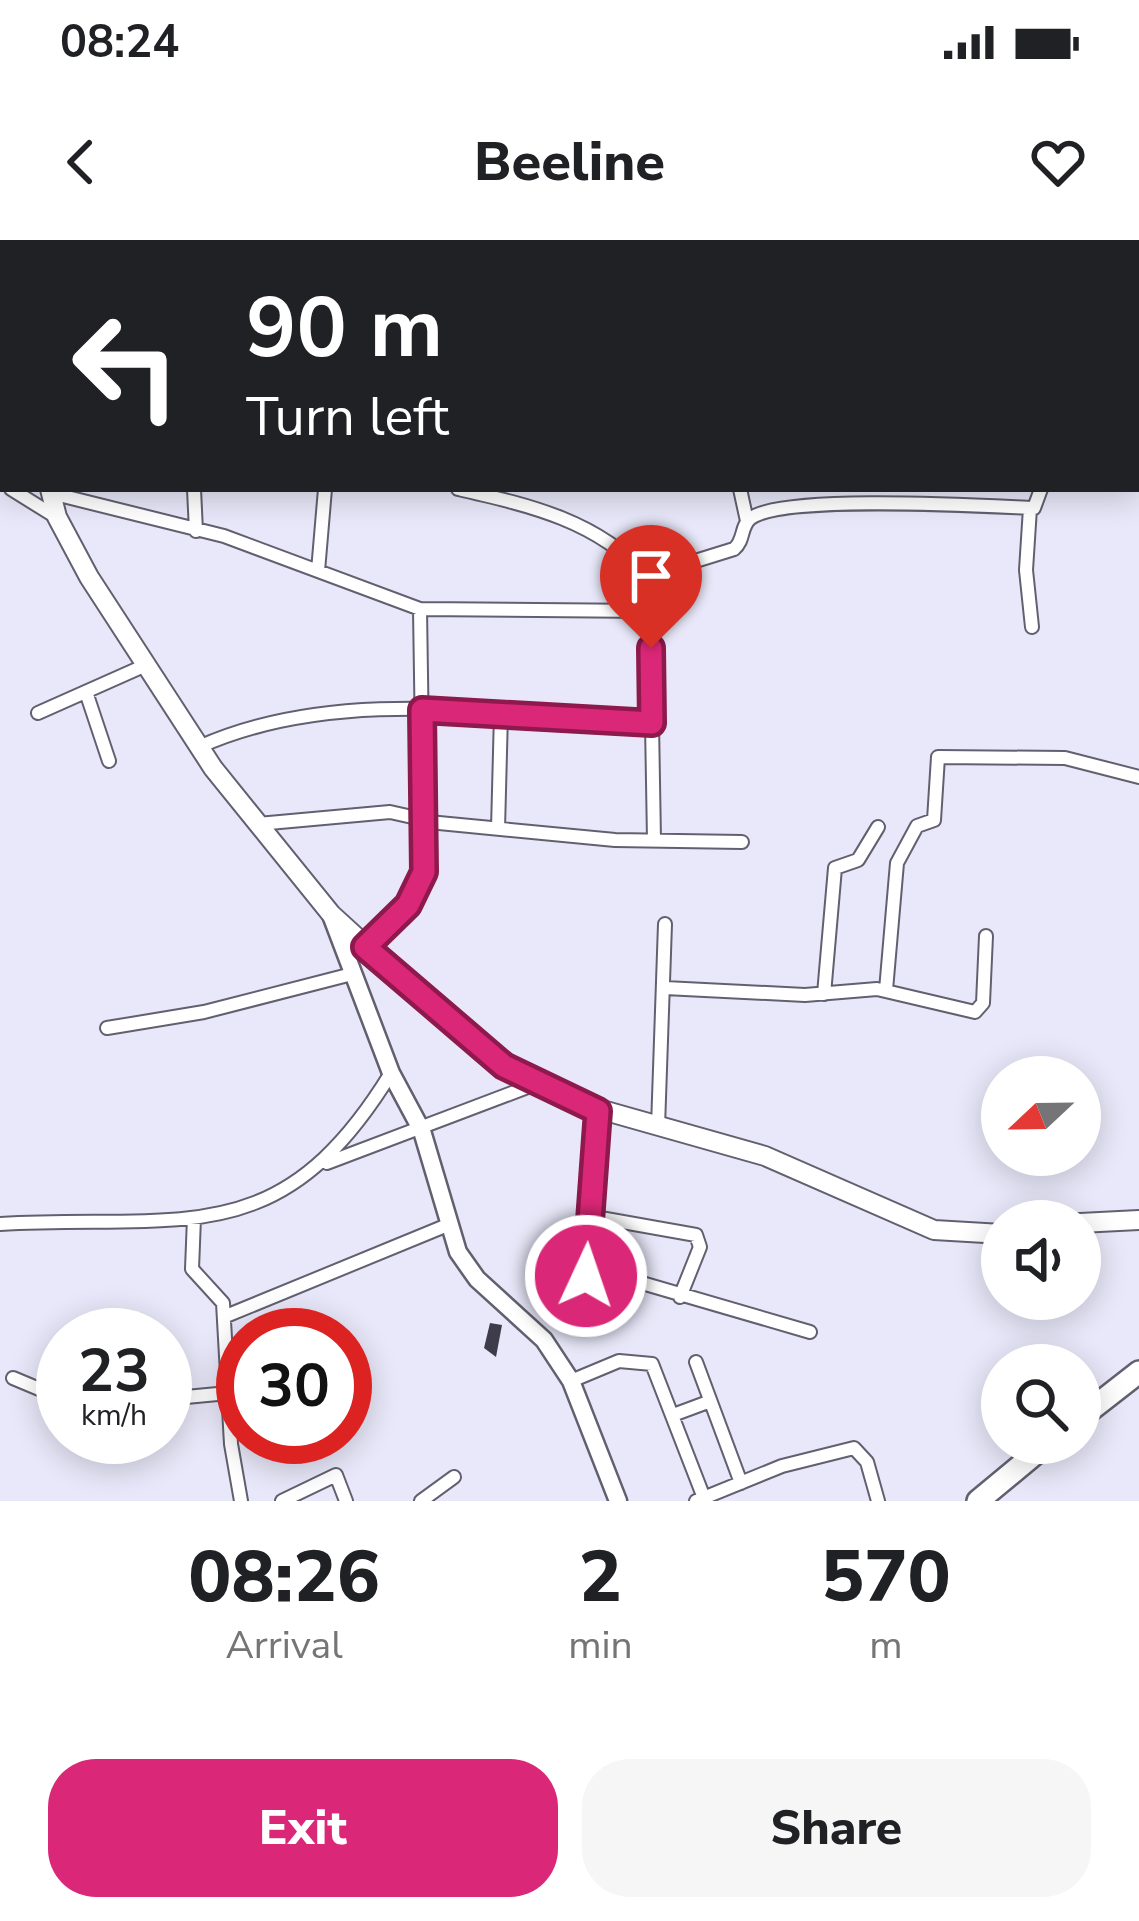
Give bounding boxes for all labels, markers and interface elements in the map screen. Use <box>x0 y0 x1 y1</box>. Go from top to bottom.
text: 08:24 <box>60 12 179 73</box>
text: Beeline <box>474 125 665 199</box>
icon: back <box>48 129 114 195</box>
icon: heart <box>1025 129 1091 195</box>
text: 90 m <box>246 271 443 386</box>
icon: left <box>48 288 204 444</box>
text: Turn left <box>246 380 449 454</box>
pin <box>600 525 702 648</box>
icon: arrive <box>618 543 684 609</box>
north arrow <box>981 1056 1101 1176</box>
map controls <box>981 1056 1101 1464</box>
button: sound <box>981 1200 1101 1320</box>
position arrow <box>523 1213 649 1339</box>
speed limit sign: 30 <box>216 1308 372 1464</box>
text: 23 <box>78 1330 150 1412</box>
button: search <box>981 1344 1101 1464</box>
text: km/h <box>81 1395 147 1436</box>
text: 08:26 <box>188 1528 380 1626</box>
text: 2 <box>579 1528 622 1626</box>
text: 570 <box>821 1528 951 1626</box>
text: Arrival <box>225 1619 343 1672</box>
text: min <box>568 1619 633 1672</box>
text: m <box>869 1619 903 1672</box>
button: Exit <box>48 1759 558 1897</box>
button: Share <box>582 1759 1091 1897</box>

